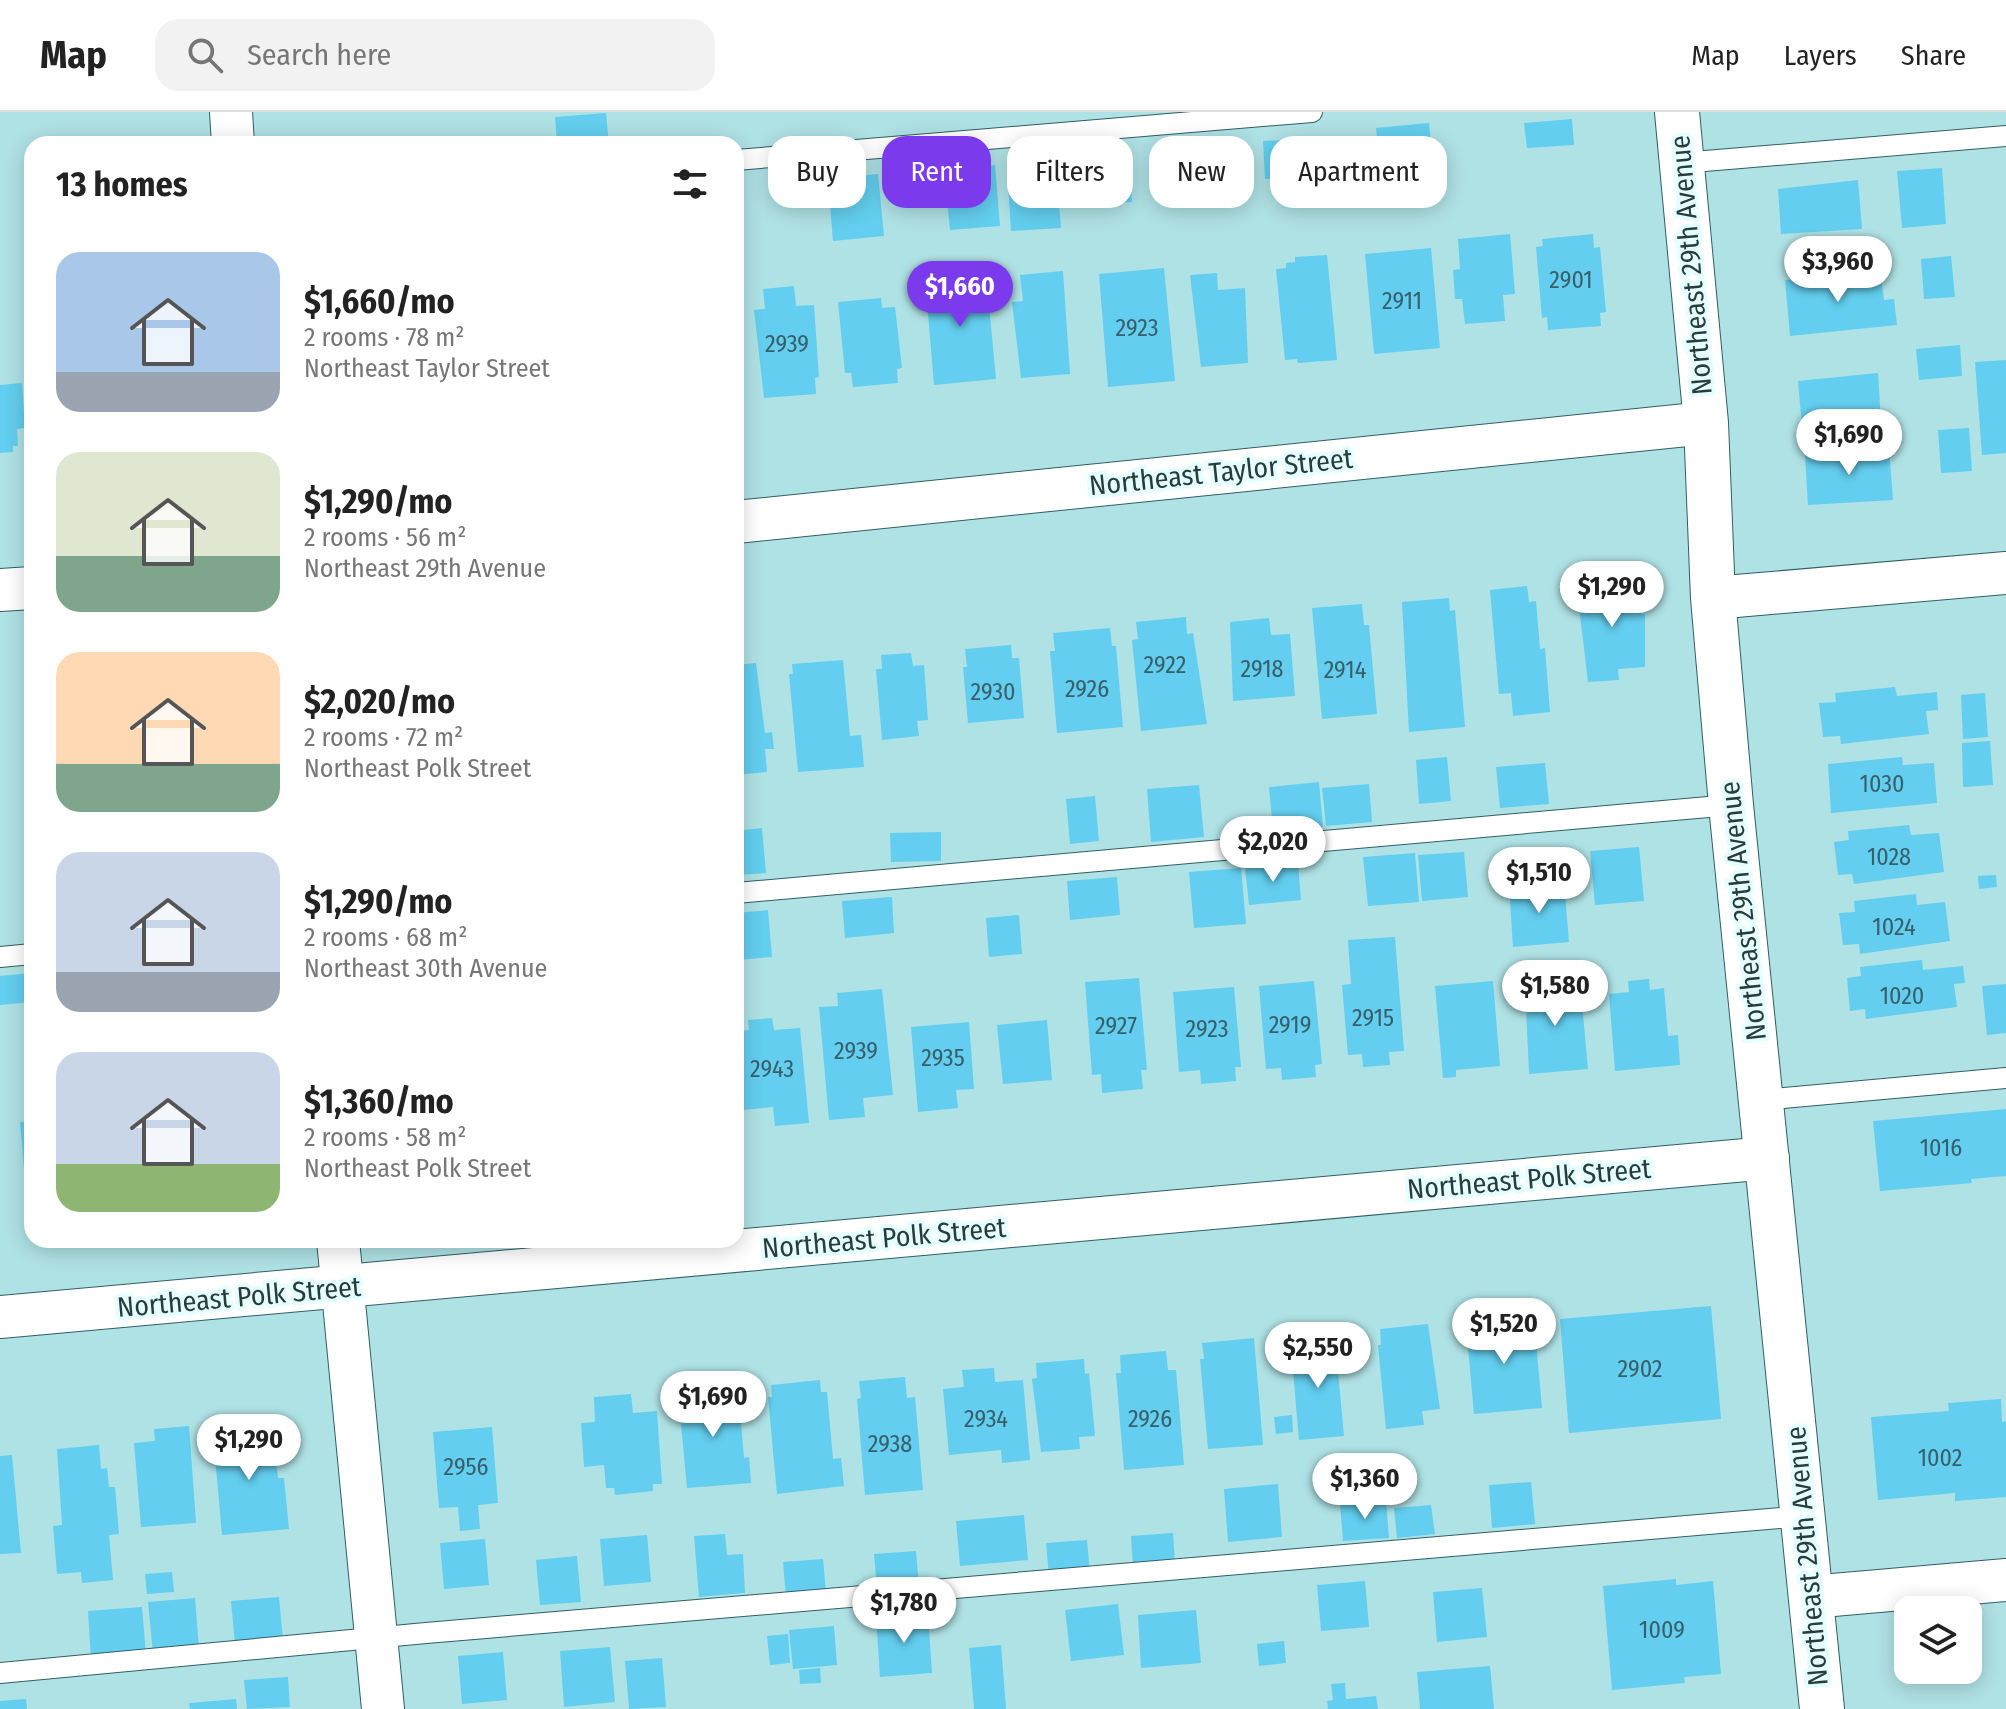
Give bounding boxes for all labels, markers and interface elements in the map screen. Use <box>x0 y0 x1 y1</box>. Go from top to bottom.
search box <box>155 19 715 91</box>
text: Map <box>40 32 107 78</box>
icon: search <box>183 33 227 77</box>
text: Search here <box>247 37 391 73</box>
text: Map <box>1691 39 1740 72</box>
text: Layers <box>1784 39 1857 72</box>
text: Share <box>1901 39 1966 72</box>
street label: Northeast 29th Avenue <box>1663 134 1719 396</box>
chip: Buy <box>768 136 866 208</box>
chip: Rent <box>882 136 991 208</box>
chip: Filters <box>1007 136 1133 208</box>
chip: New <box>1149 136 1254 208</box>
chip: Apartment <box>1270 136 1447 208</box>
icon: filters <box>668 162 712 206</box>
text: 13 homes <box>56 164 188 205</box>
pin: $3,960 <box>1773 236 1903 304</box>
text: $3,960 <box>1802 246 1874 277</box>
pin: $1,660 <box>895 261 1025 329</box>
house number: 2901 <box>1549 266 1593 294</box>
text: $1,660 <box>925 271 995 302</box>
text: $1,660/mo <box>304 281 455 322</box>
icon: home <box>120 284 216 380</box>
house number: 2911 <box>1382 287 1422 315</box>
house number: 2923 <box>1115 314 1159 342</box>
text: 2 rooms · 78 m² <box>304 322 465 353</box>
house number: 2939 <box>765 330 809 358</box>
text: Northeast Taylor Street <box>304 353 550 384</box>
pin: $1,690 <box>1784 409 1914 477</box>
text: $1,690 <box>1814 419 1884 450</box>
street label: Northeast Taylor Street <box>1088 442 1355 502</box>
text: $1,290/mo <box>304 481 452 522</box>
icon: home <box>120 484 216 580</box>
text: 2 rooms · 56 m² <box>304 522 466 553</box>
text: Northeast 29th Avenue <box>304 553 546 584</box>
pin: $1,290 <box>1547 561 1677 629</box>
text: $1,290 <box>1578 571 1646 602</box>
house number: 2922 <box>1144 651 1186 679</box>
house number: 2918 <box>1240 655 1284 683</box>
house number: 2914 <box>1324 656 1366 684</box>
house number: 2926 <box>1065 675 1109 703</box>
house number: 2930 <box>971 678 1015 706</box>
text: $2,020/mo <box>304 681 455 722</box>
icon: home <box>120 684 216 780</box>
text: 2 rooms · 72 m² <box>304 722 463 753</box>
text: Northeast Polk Street <box>304 753 531 784</box>
house number: 1030 <box>1860 770 1904 798</box>
street label: Northeast 29th Avenue <box>1713 780 1773 1042</box>
pin: $2,020 <box>1208 816 1338 884</box>
text: $2,020 <box>1238 826 1308 857</box>
house number: 1028 <box>1867 843 1911 871</box>
pin: $1,510 <box>1474 847 1604 915</box>
text: $1,510 <box>1506 857 1572 888</box>
text: $1,290/mo <box>304 881 452 922</box>
icon: home <box>120 884 216 980</box>
house number: 1024 <box>1872 913 1916 941</box>
text: 2 rooms · 68 m² <box>304 922 467 953</box>
text: Northeast 30th Avenue <box>304 953 547 984</box>
pin: $1,580 <box>1490 960 1620 1028</box>
text: $1,580 <box>1520 970 1590 1001</box>
house number: 1020 <box>1880 982 1924 1010</box>
house number: 2915 <box>1352 1004 1394 1032</box>
house number: 2919 <box>1269 1011 1311 1039</box>
house number: 2927 <box>1095 1012 1137 1040</box>
house number: 2923 <box>1185 1015 1229 1043</box>
house number: 2939 <box>834 1037 878 1065</box>
house number: 2935 <box>921 1044 965 1072</box>
house number: 2943 <box>750 1055 794 1083</box>
text: $1,360/mo <box>304 1081 454 1122</box>
icon: home <box>120 1084 216 1180</box>
text: 2 rooms · 58 m² <box>304 1122 466 1153</box>
house number: 1016 <box>1920 1134 1962 1162</box>
street label: Northeast Polk Street <box>1406 1152 1653 1206</box>
text: Northeast Polk Street <box>304 1153 531 1184</box>
street label: Northeast Polk Street <box>761 1211 1008 1265</box>
street label: Northeast Polk Street <box>116 1270 363 1324</box>
pin: $1,520 <box>1439 1298 1569 1366</box>
text: $1,520 <box>1470 1308 1538 1339</box>
pin: $2,550 <box>1253 1322 1383 1390</box>
text: $2,550 <box>1283 1332 1353 1363</box>
house number: 2902 <box>1618 1355 1662 1383</box>
pin: $1,690 <box>648 1371 778 1439</box>
text: $1,690 <box>678 1381 748 1412</box>
house number: 2934 <box>964 1405 1008 1433</box>
house number: 2926 <box>1128 1405 1172 1433</box>
pin: $1,290 <box>184 1414 314 1482</box>
text: $1,290 <box>215 1424 283 1455</box>
street label: Northeast 29th Avenue <box>1779 1425 1835 1687</box>
house number: 2938 <box>868 1430 912 1458</box>
house number: 1002 <box>1918 1444 1962 1472</box>
house number: 2956 <box>444 1453 489 1481</box>
pin: $1,360 <box>1300 1453 1430 1521</box>
text: $1,360 <box>1330 1463 1400 1494</box>
pin: $1,780 <box>839 1577 969 1645</box>
text: $1,780 <box>870 1587 938 1618</box>
map controls <box>1894 1596 1982 1684</box>
button: layers <box>1894 1596 1982 1684</box>
house number: 1009 <box>1639 1616 1685 1644</box>

